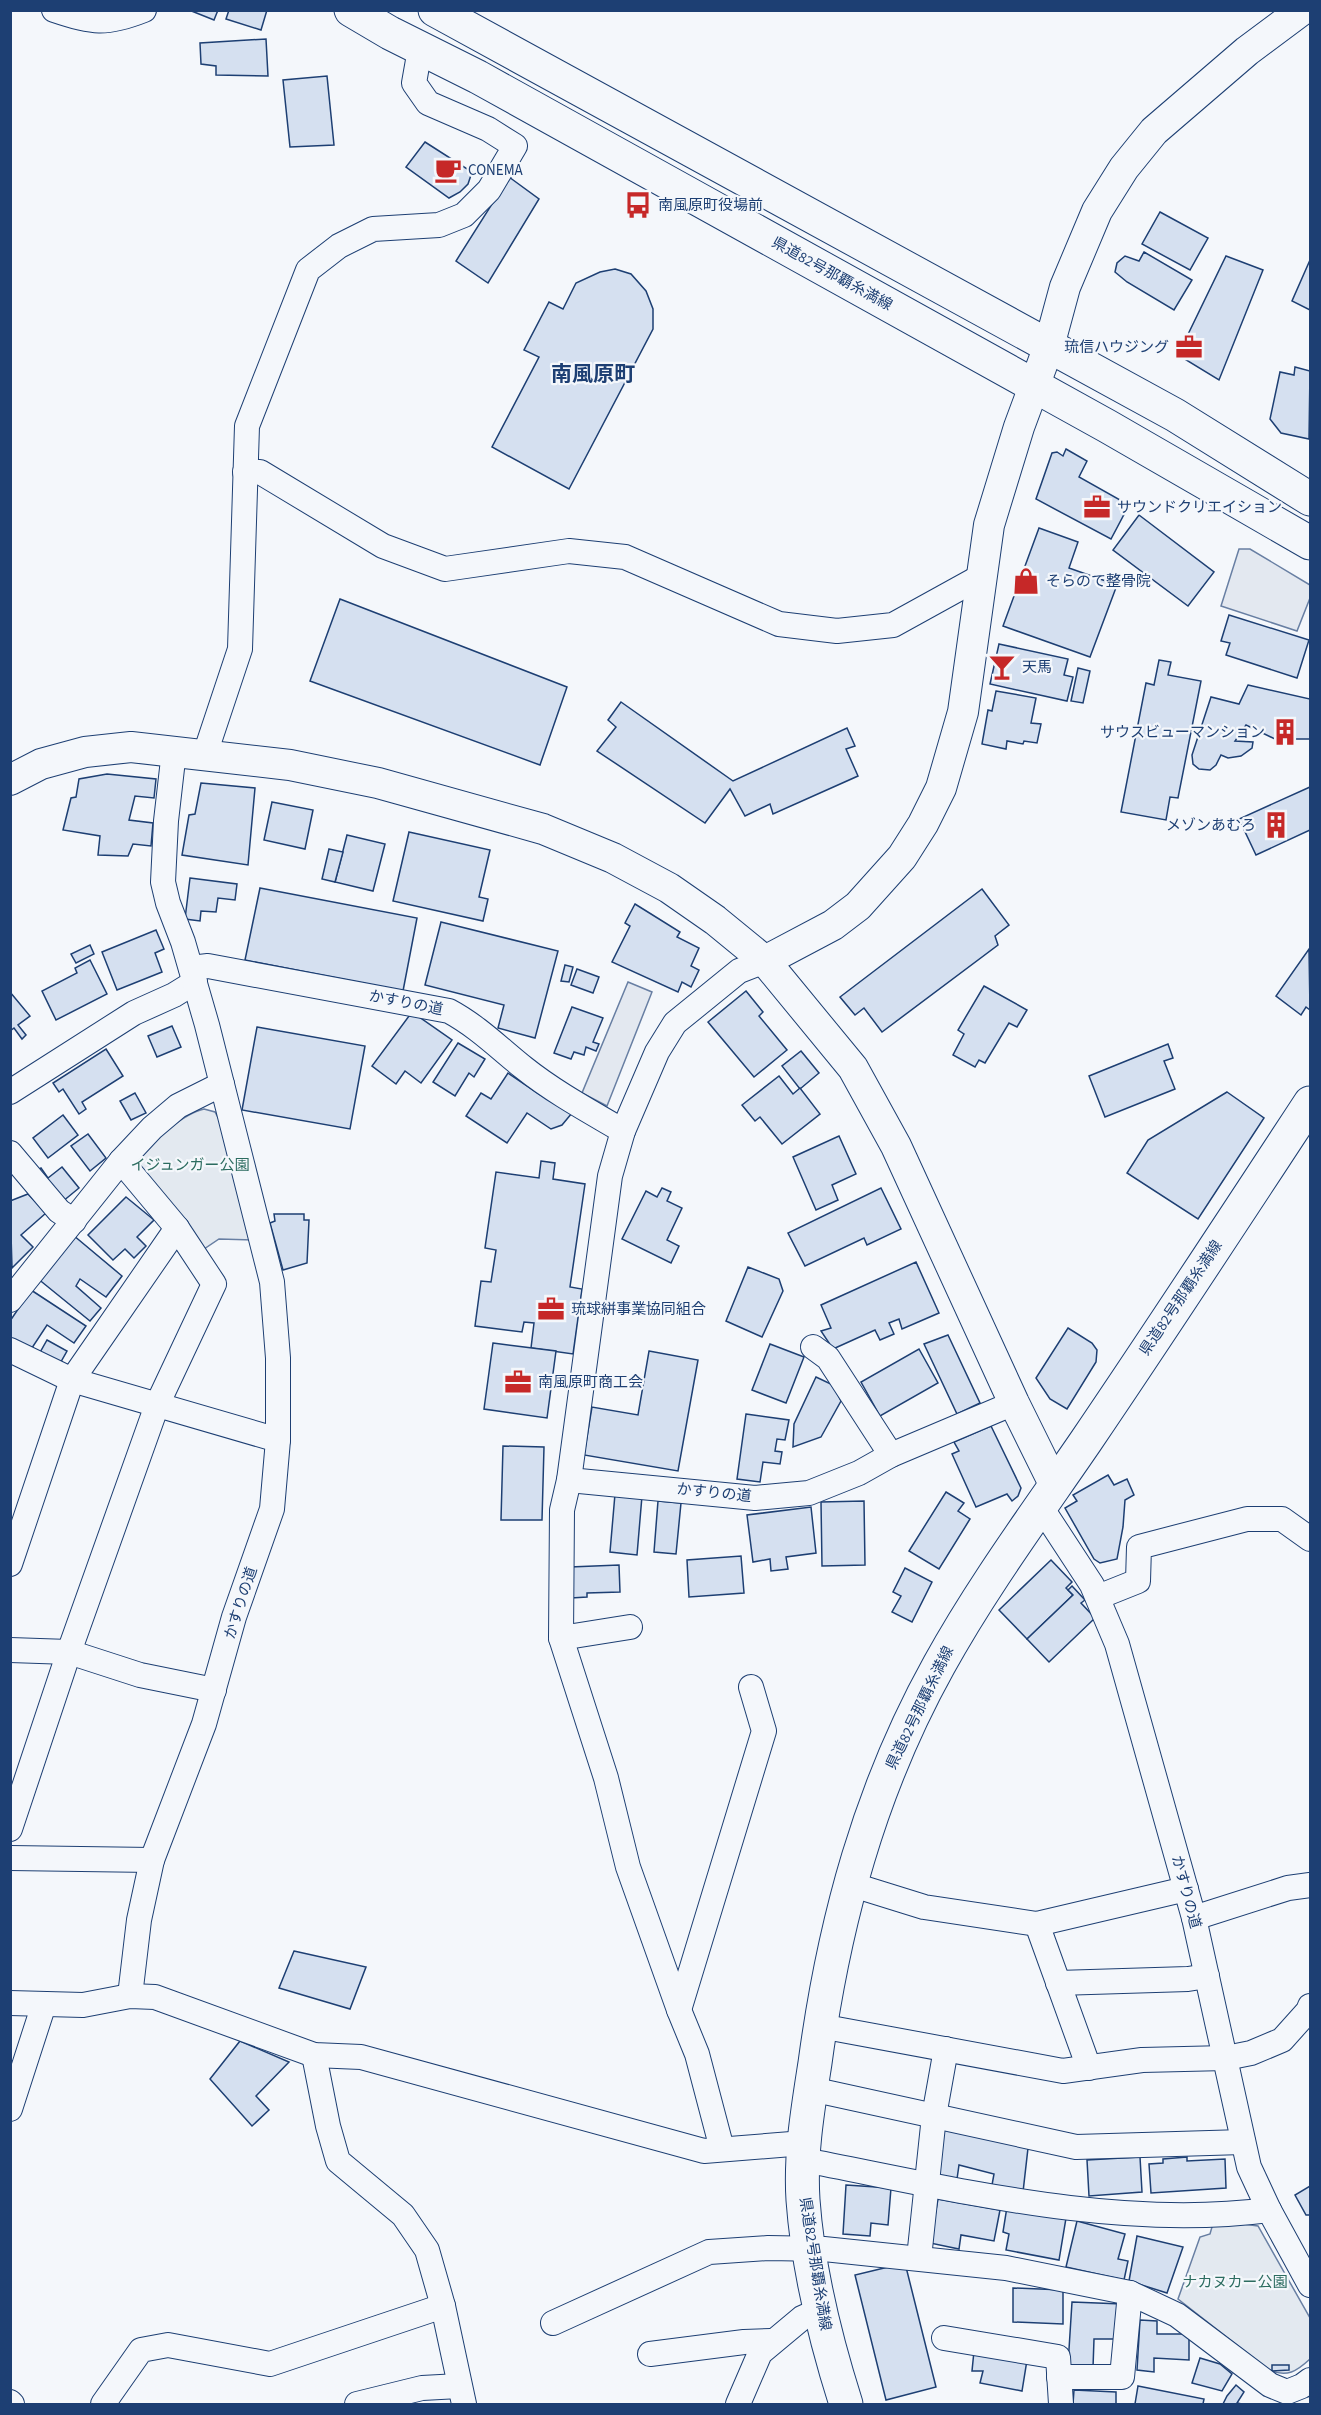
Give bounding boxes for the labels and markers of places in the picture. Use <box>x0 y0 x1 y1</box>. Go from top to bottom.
cafe icon: CONEMA <box>433 155 463 185</box>
place label: CONEMA <box>468 160 524 181</box>
bus stop icon: 南風原町役場前 <box>623 190 653 220</box>
place label: 南風原町役場前 <box>658 195 763 216</box>
office icon: 琉信ハウジング <box>1174 332 1204 362</box>
place label: 琉信ハウジング <box>1064 337 1169 358</box>
office icon: サウンドクリエイション <box>1082 492 1112 522</box>
place label: サウンドクリエイション <box>1117 497 1282 518</box>
shop icon: そらのて整骨院 <box>1011 566 1041 596</box>
place label: そらのて整骨院 <box>1046 571 1151 592</box>
bar icon: 天馬 <box>987 652 1017 682</box>
place label: 天馬 <box>1022 657 1052 678</box>
building icon: サウスビューマンション <box>1270 717 1300 747</box>
place label: サウスビューマンション <box>1100 722 1265 743</box>
building icon: メゾンあむろ <box>1261 810 1291 840</box>
place label: メゾンあむろ <box>1166 815 1256 836</box>
office icon: 琉球絣事業協同組合 <box>536 1294 566 1324</box>
place label: 琉球絣事業協同組合 <box>571 1299 706 1320</box>
office icon: 南風原町商工会 <box>503 1367 533 1397</box>
place label: 南風原町商工会 <box>538 1372 643 1393</box>

